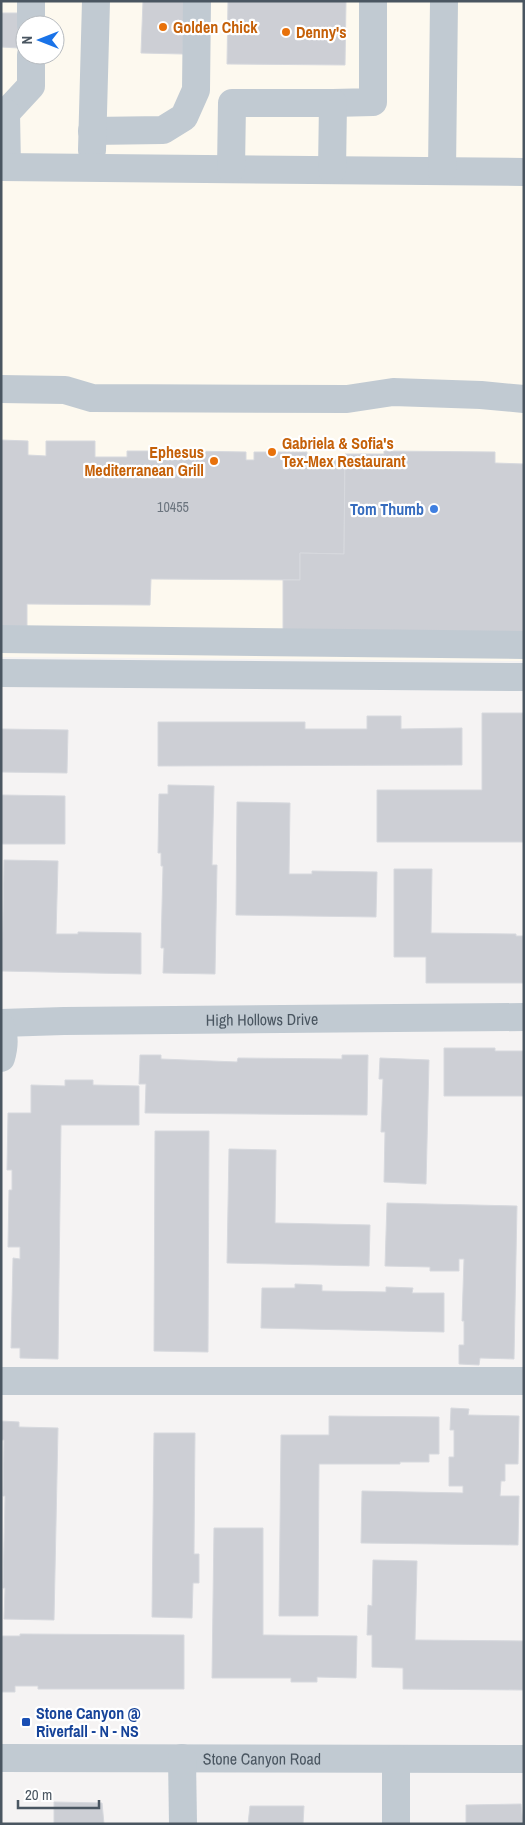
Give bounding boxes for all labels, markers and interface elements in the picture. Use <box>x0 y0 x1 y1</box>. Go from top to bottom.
north arrow <box>15 15 65 65</box>
place label: Golden Chick <box>173 16 258 38</box>
marker: Golden Chick <box>157 21 169 33</box>
place label: Denny's <box>296 21 347 43</box>
marker: Denny's <box>280 26 292 38</box>
text: N <box>18 36 36 44</box>
place label: Gabriela & Sofia's Tex-Mex Restaurant <box>282 432 406 472</box>
place label: Ephesus Mediterranean Grill <box>84 441 204 481</box>
marker: Gabriela & Sofia's Tex-Mex Restaurant <box>266 446 278 458</box>
marker: Ephesus Mediterranean Grill <box>208 455 220 467</box>
house number: 10455 <box>157 498 189 516</box>
place label: Tom Thumb <box>350 498 424 520</box>
marker: Tom Thumb <box>428 503 440 515</box>
street label: High Hollows Drive <box>206 1008 318 1031</box>
place label: Stone Canyon @ Riverfall - N - NS <box>36 1702 141 1742</box>
marker: Stone Canyon @ Riverfall - N - NS <box>20 1716 32 1728</box>
street label: Stone Canyon Road <box>203 1747 321 1770</box>
scale bar <box>18 1778 99 1810</box>
text: 20 m <box>25 1784 52 1805</box>

